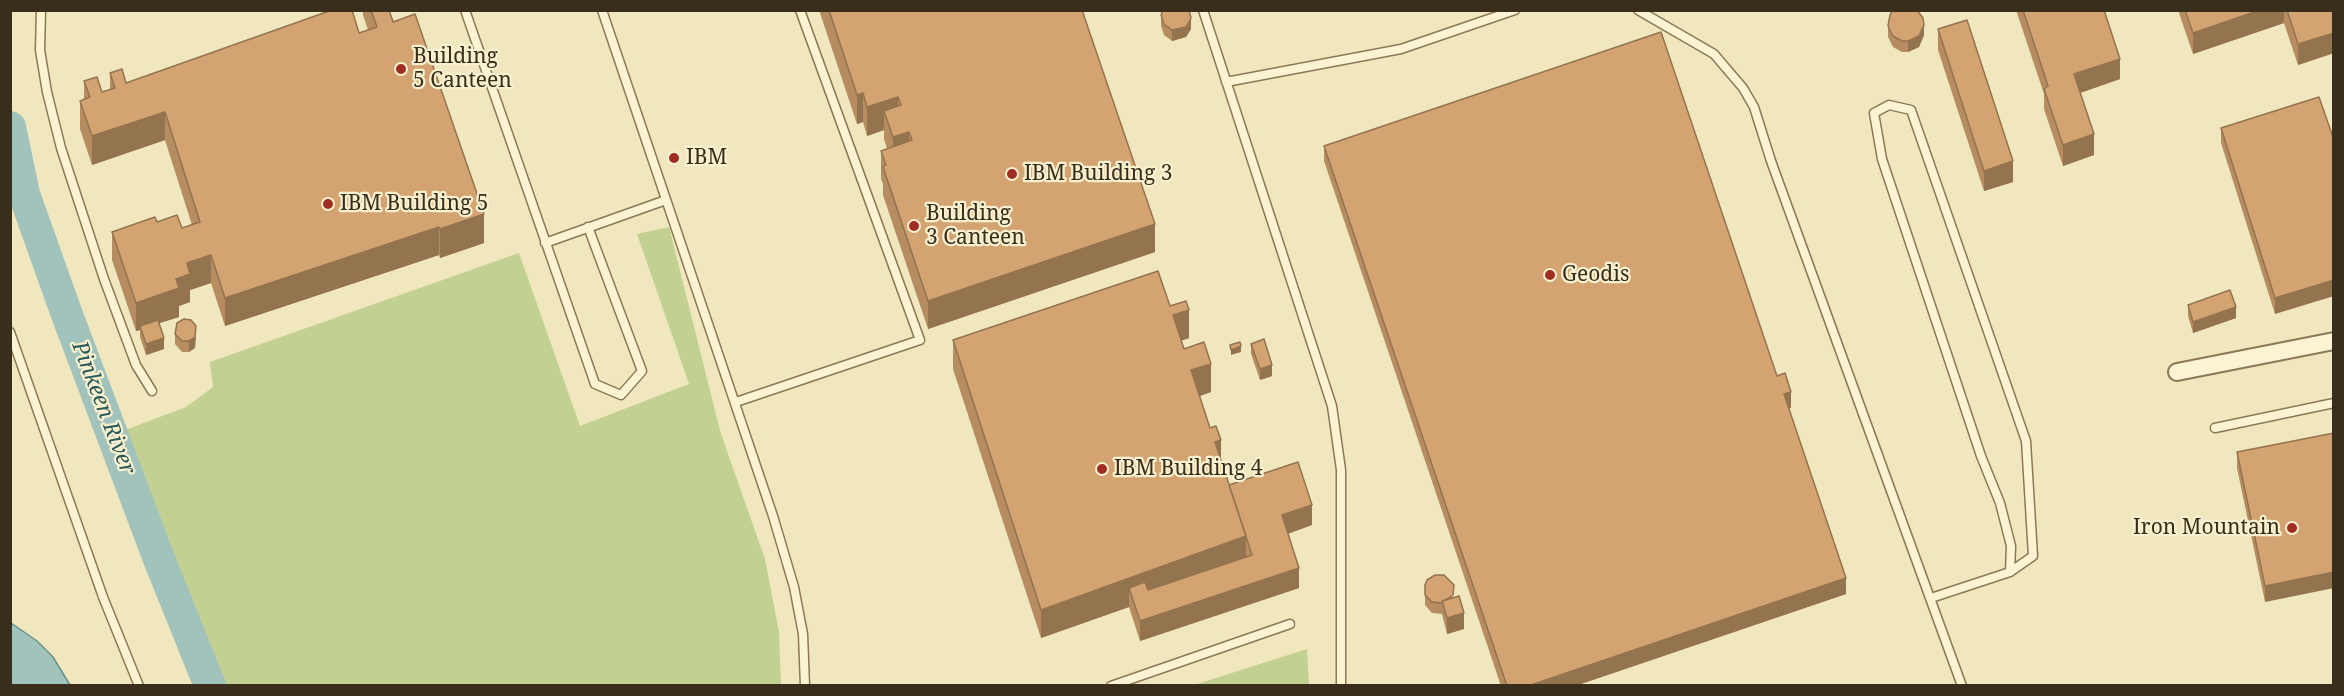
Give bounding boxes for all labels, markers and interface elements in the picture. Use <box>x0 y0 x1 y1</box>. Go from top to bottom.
place label: Building 5 Canteen <box>413 44 512 94</box>
marker: Building 5 Canteen <box>394 62 408 76</box>
place label: IBM <box>686 145 727 171</box>
marker: IBM <box>667 151 681 165</box>
place label: IBM Building 3 <box>1024 161 1173 187</box>
marker: IBM Building 3 <box>1005 167 1019 181</box>
place label: IBM Building 5 <box>340 191 489 217</box>
marker: IBM Building 5 <box>321 197 335 211</box>
place label: Building 3 Canteen <box>926 201 1025 251</box>
marker: Building 3 Canteen <box>907 219 921 233</box>
place label: Geodis <box>1562 262 1629 288</box>
marker: Geodis <box>1543 268 1557 282</box>
water label: Pinkeen River <box>66 338 140 478</box>
place label: IBM Building 4 <box>1114 456 1263 482</box>
marker: IBM Building 4 <box>1095 462 1109 476</box>
place label: Iron Mountain <box>2133 515 2280 541</box>
marker: Iron Mountain <box>2285 521 2299 535</box>

